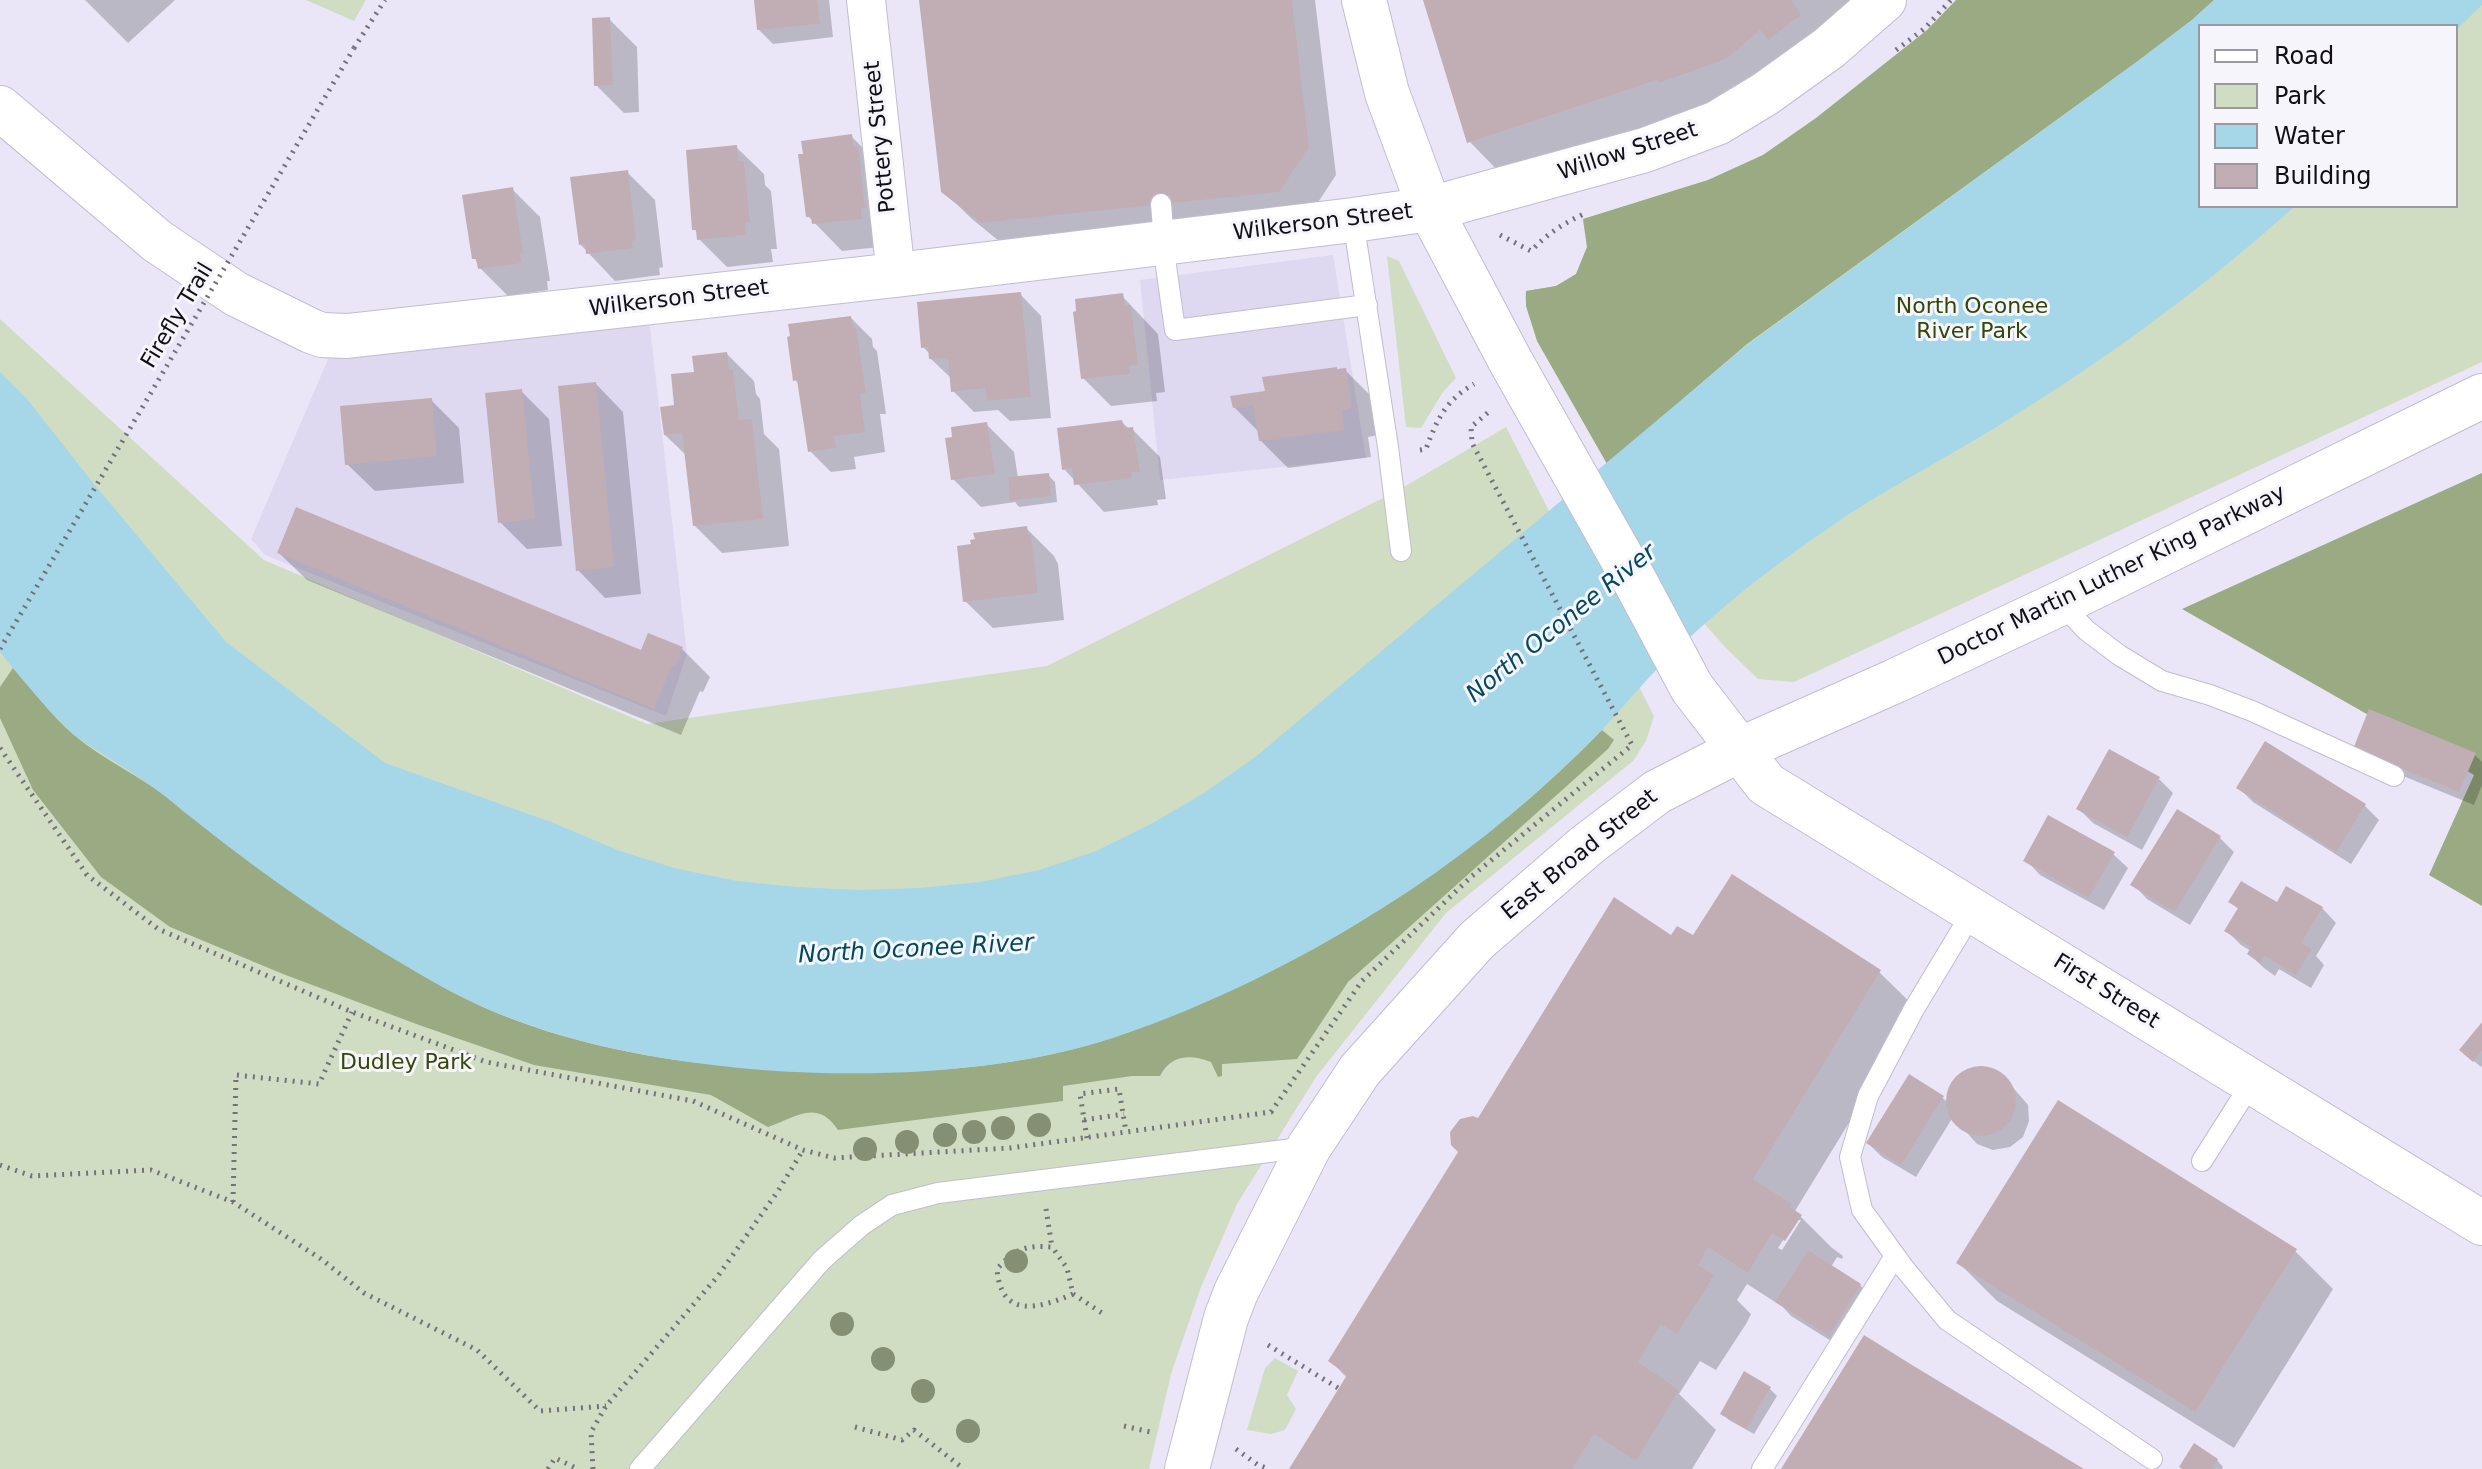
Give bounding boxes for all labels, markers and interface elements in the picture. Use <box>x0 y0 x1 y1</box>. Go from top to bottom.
legend <box>2198 24 2458 208</box>
text: Road <box>2274 42 2334 70</box>
street label: Pottery Street <box>860 60 902 214</box>
text: Park <box>2274 82 2326 110</box>
street label: Willow Street <box>1555 117 1701 187</box>
text: Water <box>2274 122 2345 150</box>
text: Building <box>2274 162 2371 190</box>
street label: Wilkerson Street <box>1232 199 1414 247</box>
street label: Firefly Trail <box>136 259 220 373</box>
street label: Wilkerson Street <box>588 275 770 323</box>
park label: North Oconee River Park <box>1896 294 2048 346</box>
street label: Doctor Martin Luther King Parkway <box>1934 480 2290 672</box>
water label: North Oconee River <box>1461 539 1663 709</box>
street label: East Broad Street <box>1497 784 1663 926</box>
water label: North Oconee River <box>797 929 1035 971</box>
street label: First Street <box>2048 949 2164 1035</box>
park label: Dudley Park <box>340 1050 472 1076</box>

